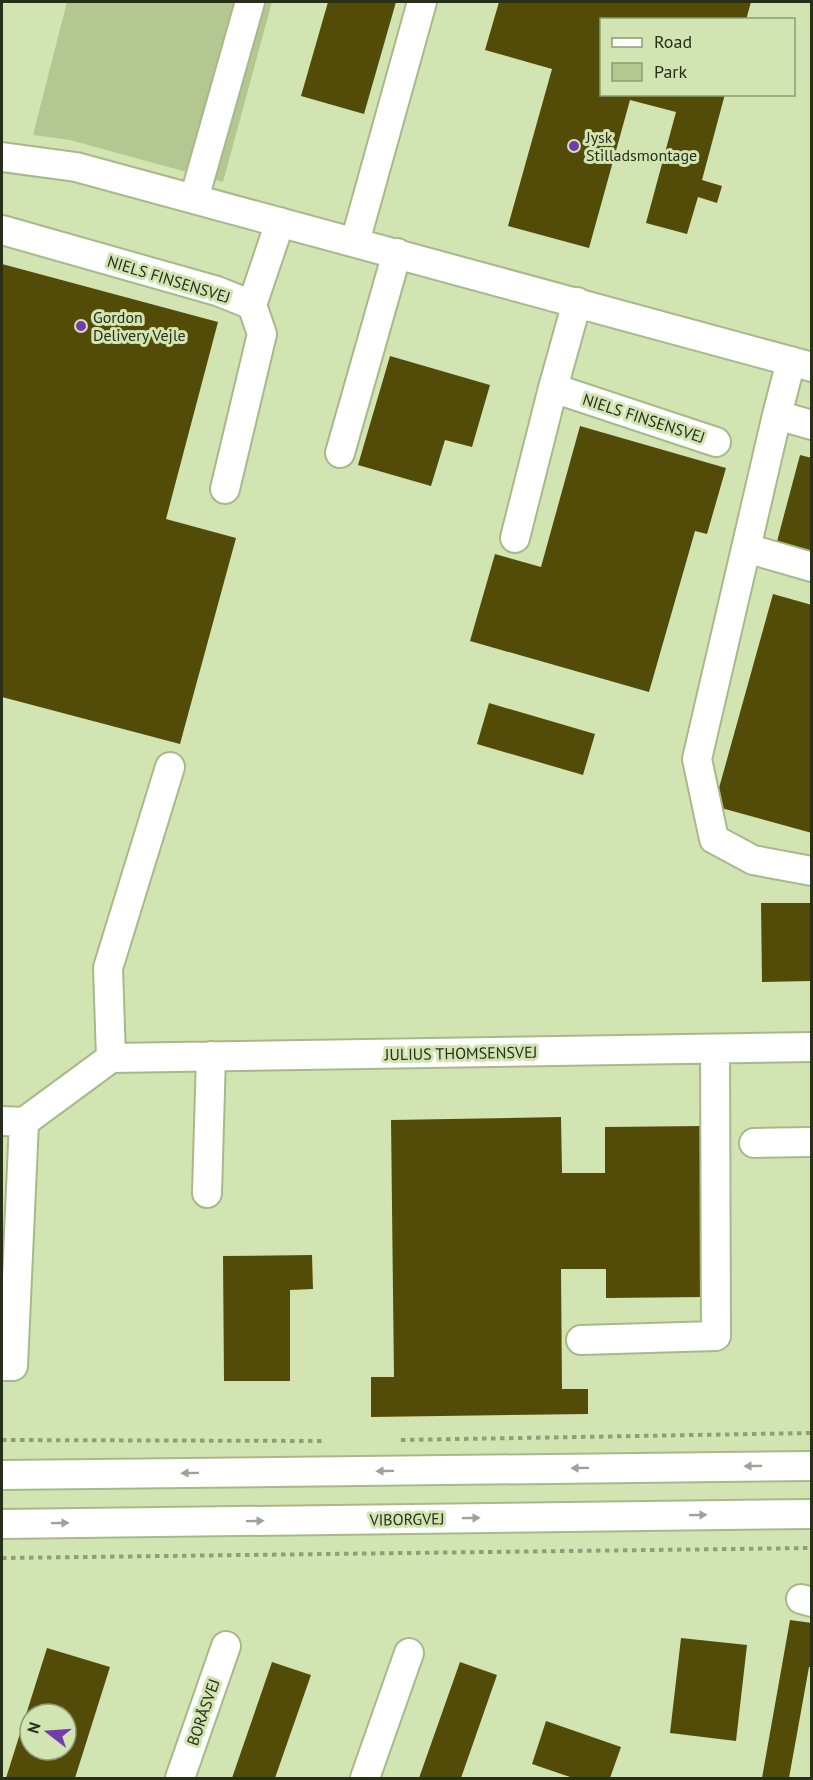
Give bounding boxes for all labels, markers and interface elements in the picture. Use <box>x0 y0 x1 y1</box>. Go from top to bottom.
legend <box>600 18 795 96</box>
text: Road <box>654 30 692 53</box>
text: Park <box>654 60 687 83</box>
place label: Jysk Stilladsmontage <box>585 127 697 165</box>
marker: Jysk Stilladsmontage <box>567 139 581 153</box>
street label: NIELS FINSENSVEJ <box>105 251 233 307</box>
place label: Gordon Delivery Vejle <box>93 307 186 345</box>
marker: Gordon Delivery Vejle <box>74 319 88 333</box>
street label: NIELS FINSENSVEJ <box>580 389 708 447</box>
street label: JULIUS THOMSENSVEJ <box>384 1042 537 1064</box>
one-way arrow <box>744 1462 763 1471</box>
one-way arrow <box>570 1464 589 1473</box>
one-way arrow <box>375 1466 394 1476</box>
one-way arrow <box>180 1468 199 1478</box>
street label: VIBORGVEJ <box>368 1508 445 1530</box>
one-way arrow <box>688 1510 707 1520</box>
one-way arrow <box>461 1513 480 1523</box>
one-way arrow <box>245 1516 264 1526</box>
one-way arrow <box>50 1518 69 1528</box>
street label: BORÅSVEJ <box>182 1676 224 1748</box>
north arrow <box>18 1702 78 1762</box>
text: N <box>23 1720 45 1736</box>

